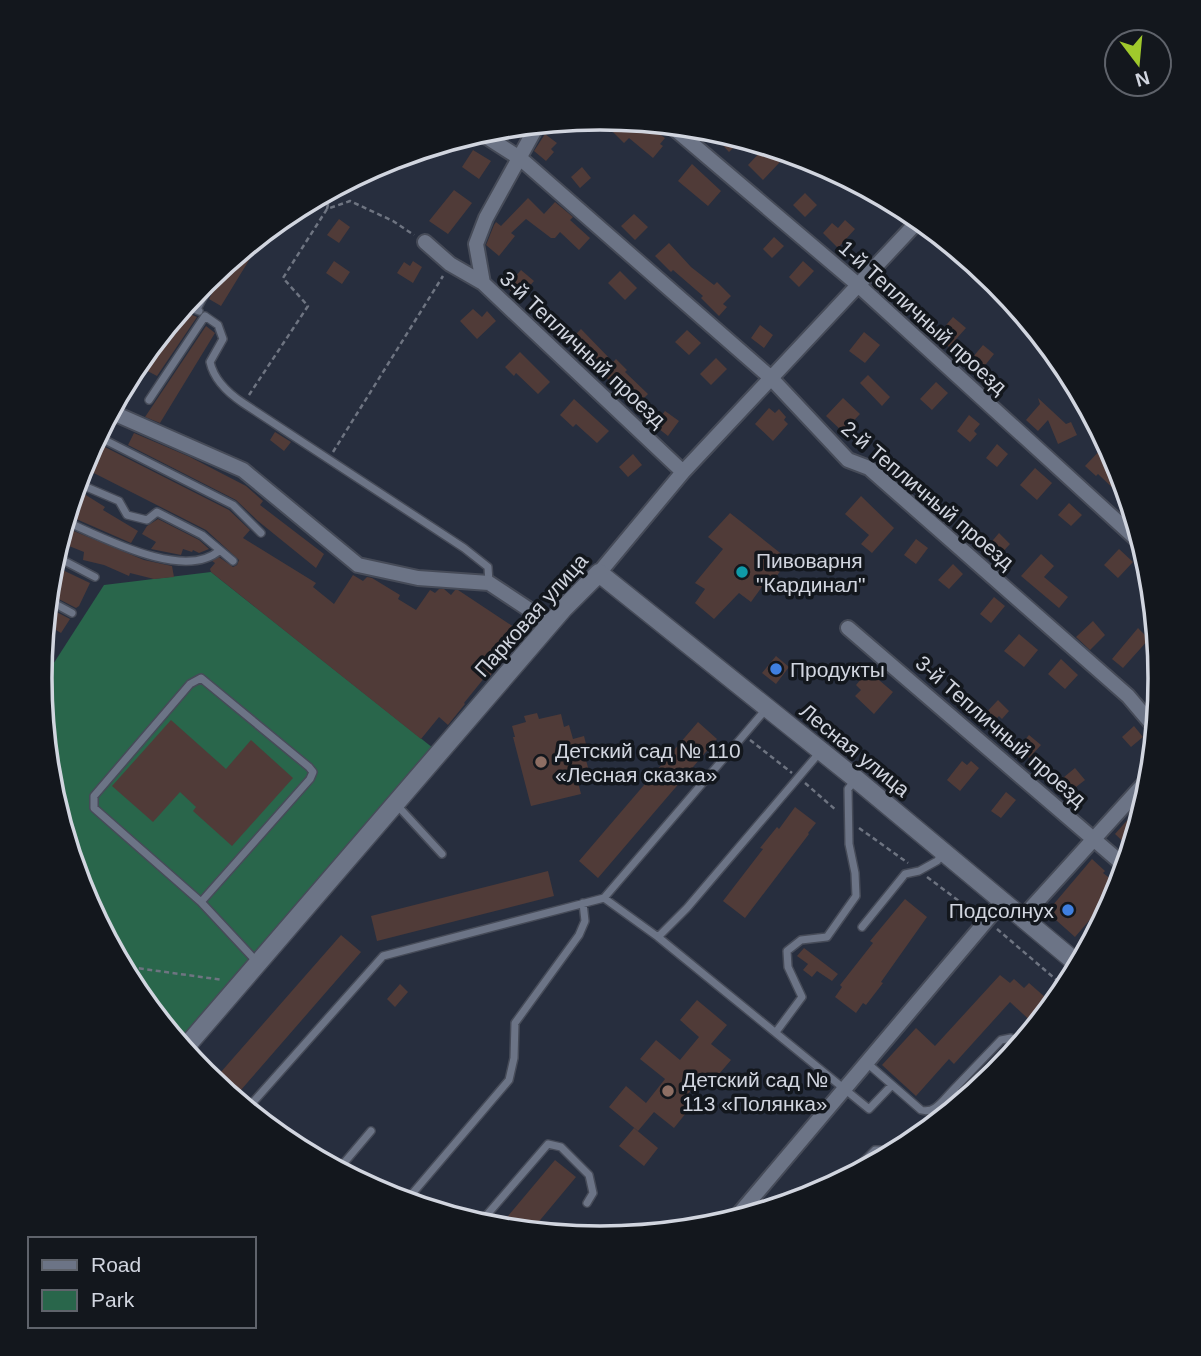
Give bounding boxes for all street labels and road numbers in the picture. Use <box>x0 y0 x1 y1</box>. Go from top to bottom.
street label: 1-й Тепличный проезд <box>834 236 1012 398</box>
street label: 3-й Тепличный проезд <box>496 266 670 432</box>
street label: 2-й Тепличный проезд <box>837 416 1019 574</box>
street label: Парковая улица <box>470 549 592 681</box>
street label: 3-й Тепличный проезд <box>911 651 1091 811</box>
street label: Лесная улица <box>796 699 915 801</box>

